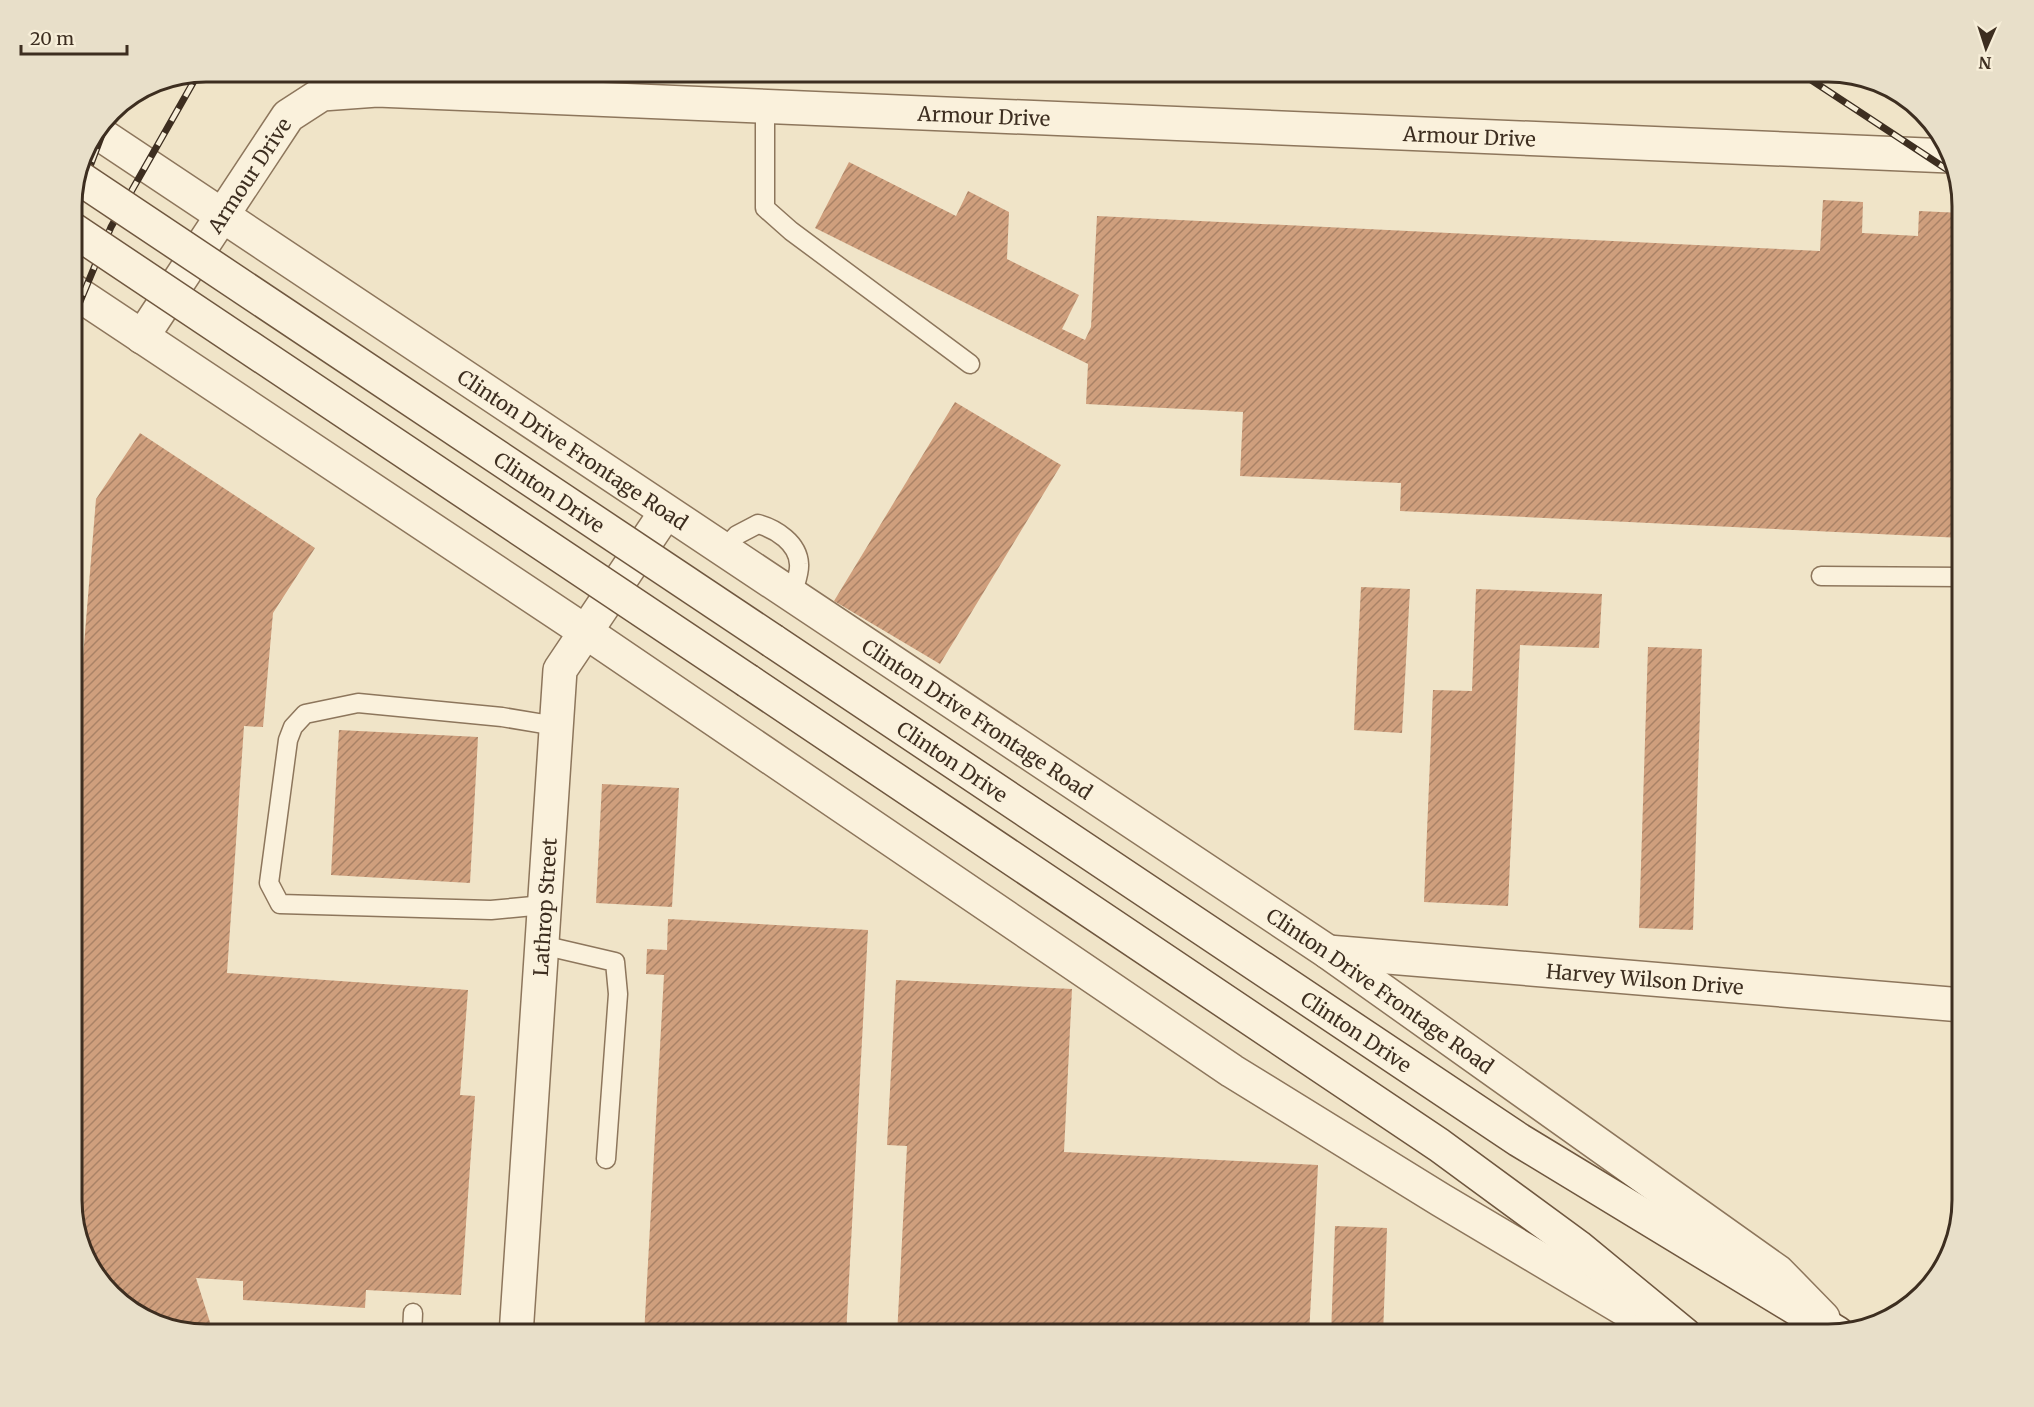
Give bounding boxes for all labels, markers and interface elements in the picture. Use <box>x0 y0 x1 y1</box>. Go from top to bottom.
scale bar <box>21 18 128 56</box>
north arrow <box>1956 18 2016 78</box>
text: 20 m <box>30 27 74 50</box>
text: N <box>1978 53 1992 73</box>
street label: Armour Drive <box>916 100 1051 131</box>
street label: Armour Drive <box>201 113 296 238</box>
street label: Armour Drive <box>1402 121 1536 151</box>
street label: Clinton Drive Frontage Road <box>453 364 691 536</box>
street label: Clinton Drive <box>489 446 609 538</box>
street label: Clinton Drive Frontage Road <box>858 633 1096 805</box>
street label: Clinton Drive <box>893 716 1013 808</box>
street label: Lathrop Street <box>527 837 561 977</box>
street label: Clinton Drive Frontage Road <box>1262 903 1498 1079</box>
street label: Harvey Wilson Drive <box>1545 958 1745 999</box>
street label: Clinton Drive <box>1297 986 1417 1078</box>

